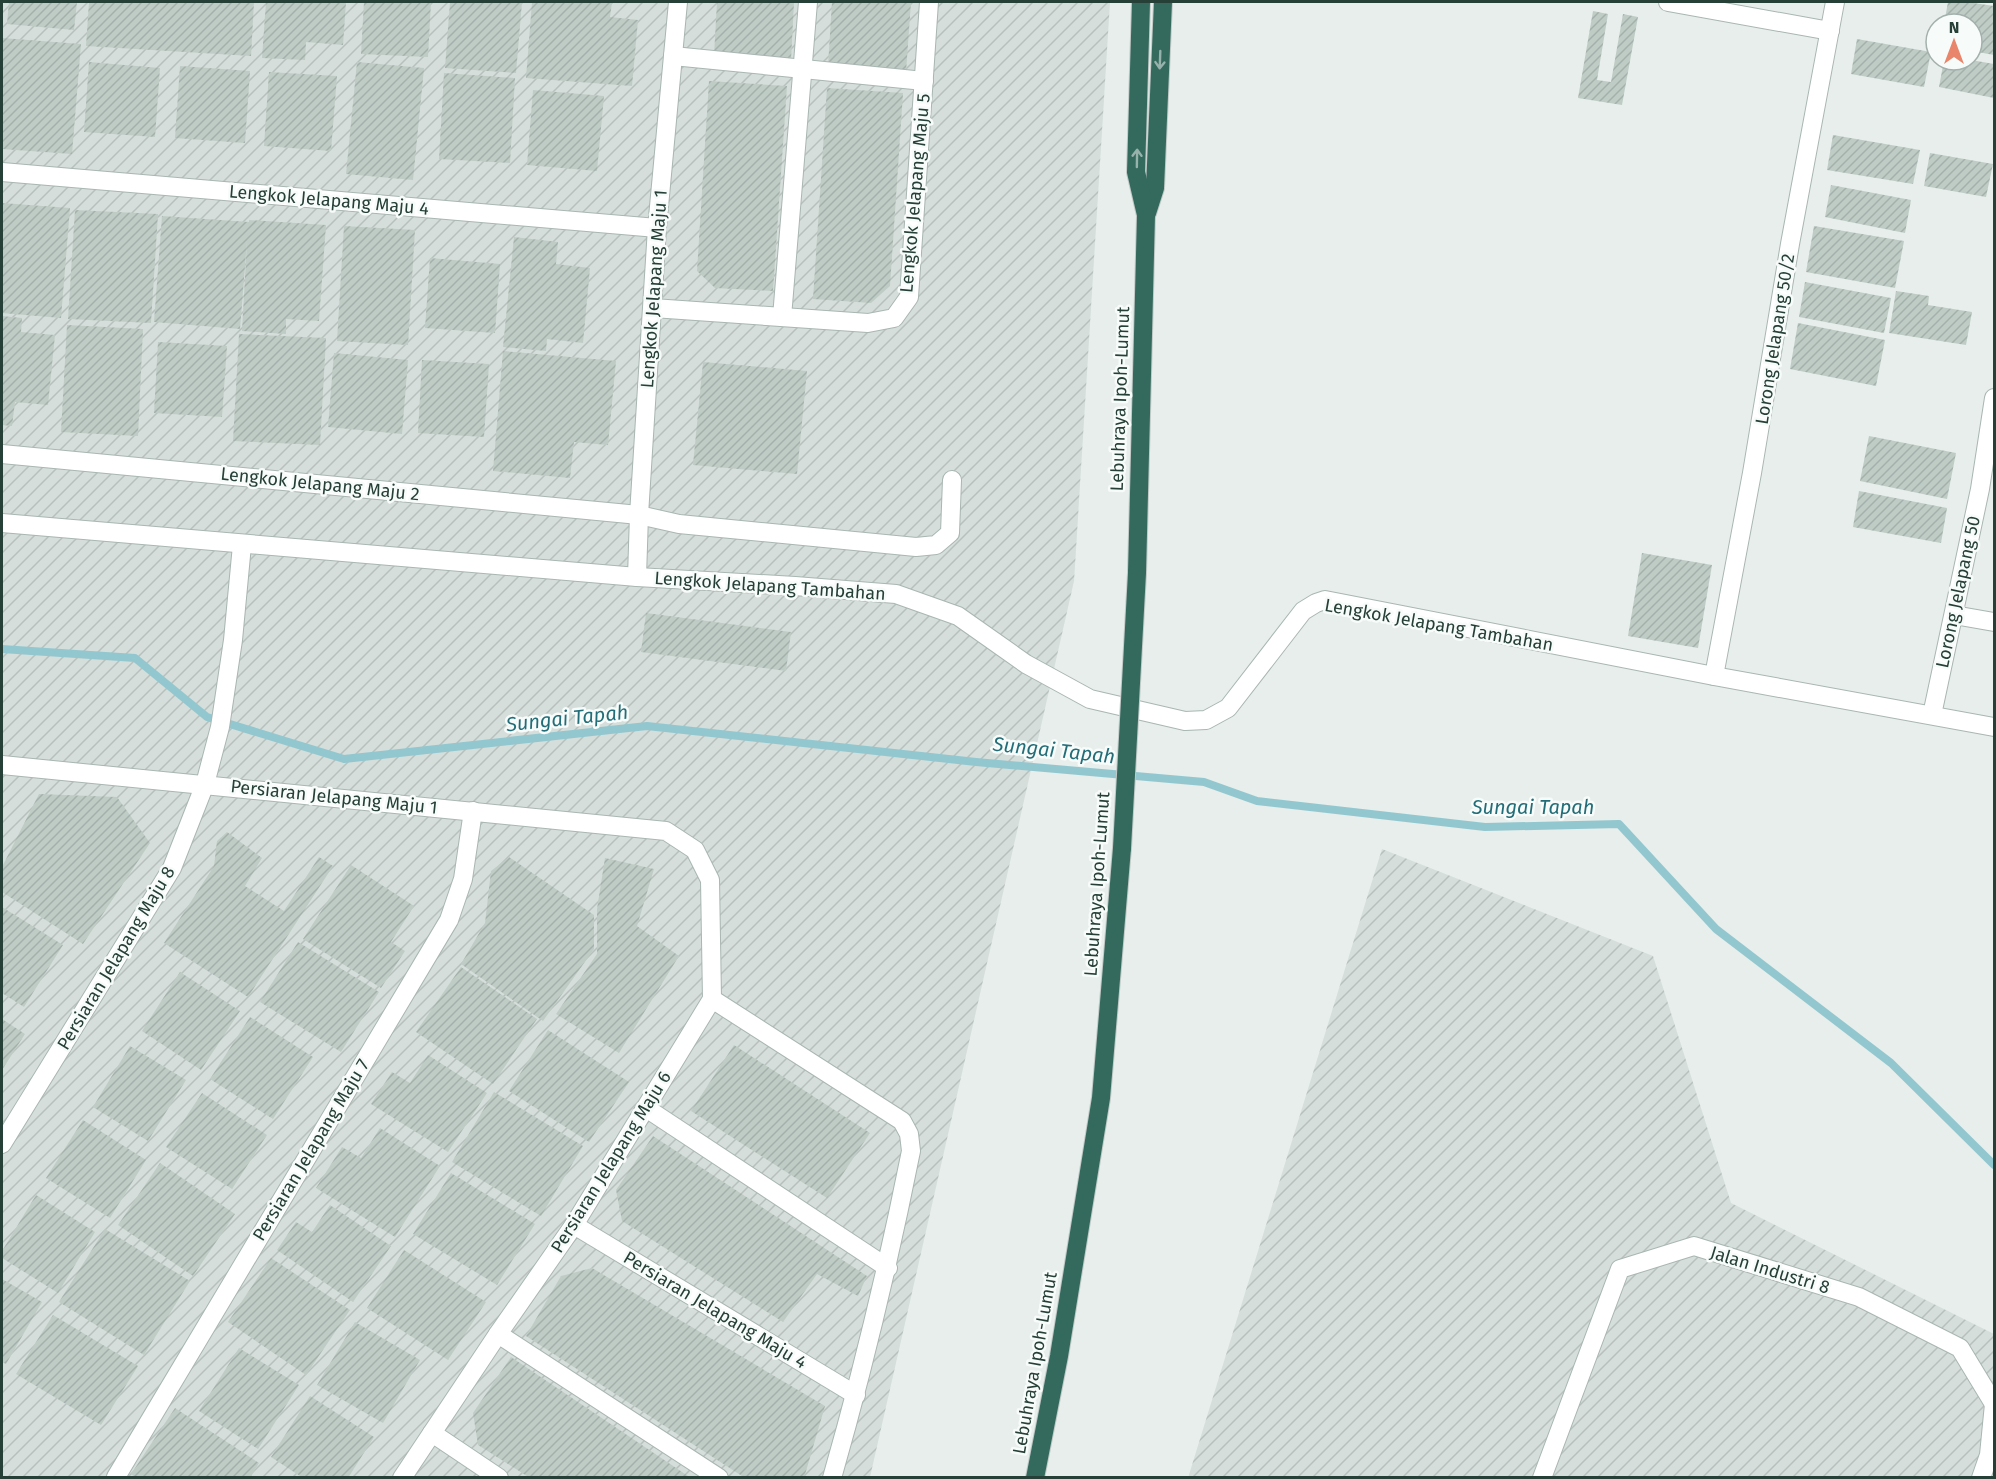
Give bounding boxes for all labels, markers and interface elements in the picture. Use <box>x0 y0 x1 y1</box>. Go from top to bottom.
north arrow <box>1924 12 1984 72</box>
text: N <box>1949 18 1959 37</box>
one-way arrow <box>1155 49 1166 69</box>
street label: Lengkok Jelapang Maju 5 <box>895 92 935 294</box>
one-way arrow <box>1131 148 1142 168</box>
street label: Lengkok Jelapang Maju 4 <box>228 180 430 220</box>
street label: Lengkok Jelapang Maju 1 <box>636 189 672 389</box>
street label: Lorong Jelapang 50/2 <box>1751 252 1799 426</box>
street label: Lebuhraya Ipoh-Lumut <box>1106 306 1134 492</box>
street label: Lengkok Jelapang Maju 2 <box>219 463 421 505</box>
street label: Lorong Jelapang 50 <box>1931 514 1985 670</box>
street label: Lengkok Jelapang Tambahan <box>654 567 886 605</box>
street label: Lengkok Jelapang Tambahan <box>1323 594 1555 656</box>
water label: Sungai Tapah <box>504 700 629 736</box>
water label: Sungai Tapah <box>991 732 1116 768</box>
street label: Persiaran Jelapang Maju 1 <box>229 775 439 819</box>
street label: Lebuhraya Ipoh-Lumut <box>1080 791 1114 977</box>
water label: Sungai Tapah <box>1471 795 1594 819</box>
street label: Persiaran Jelapang Maju 8 <box>52 862 180 1054</box>
street label: Persiaran Jelapang Maju 7 <box>248 1055 374 1245</box>
street label: Persiaran Jelapang Maju 6 <box>546 1067 676 1257</box>
street label: Jalan Industri 8 <box>1707 1241 1833 1299</box>
street label: Persiaran Jelapang Maju 4 <box>619 1247 811 1374</box>
street label: Lebuhraya Ipoh-Lumut <box>1008 1270 1062 1456</box>

